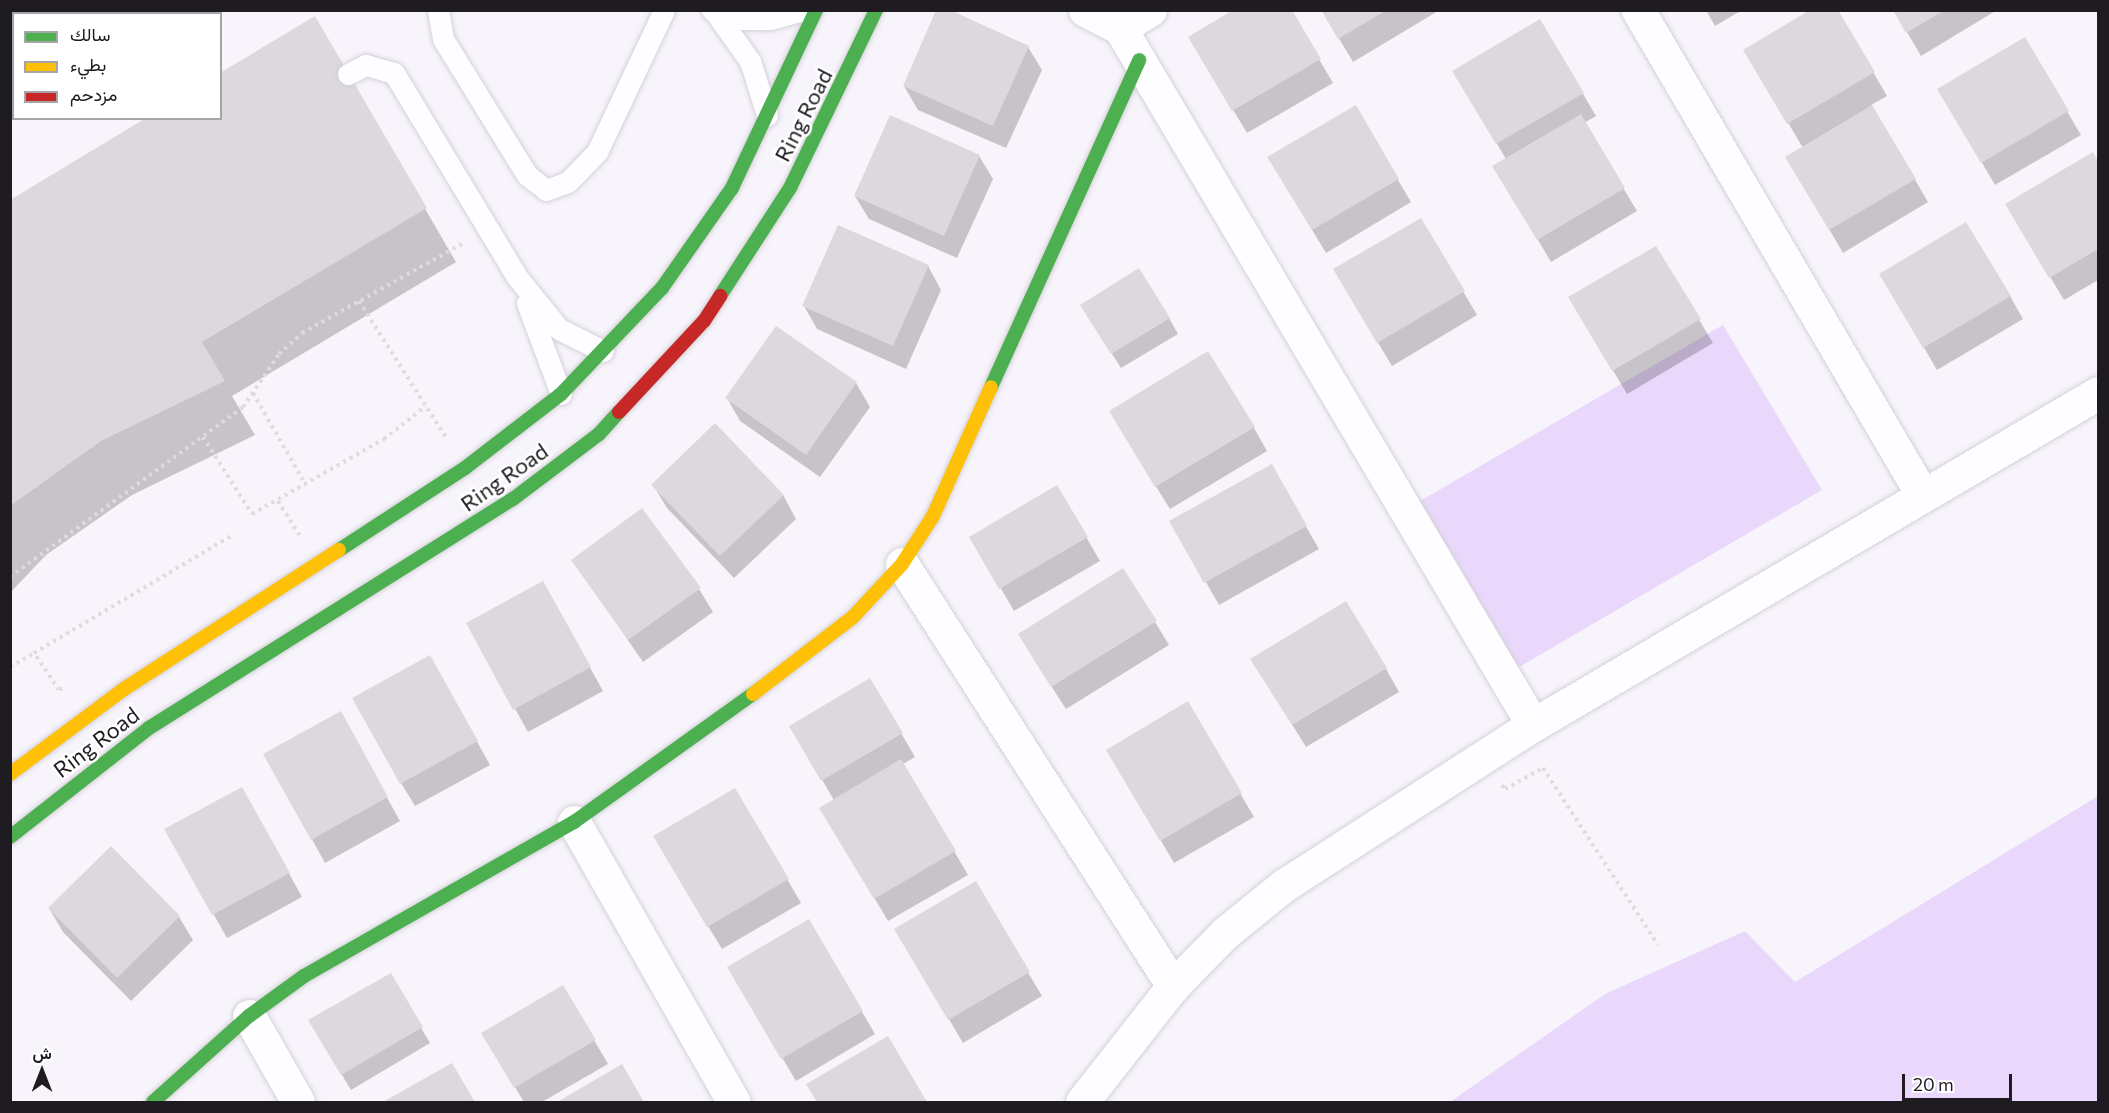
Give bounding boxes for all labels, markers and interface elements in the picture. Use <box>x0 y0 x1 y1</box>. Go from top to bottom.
legend <box>12 12 222 120</box>
text: سالك <box>70 23 110 45</box>
text: بطيء <box>70 53 106 75</box>
street label: Ring Road <box>768 64 838 166</box>
text: مزدحم <box>70 83 117 105</box>
street label: Ring Road <box>455 437 553 517</box>
street label: Ring Road <box>48 701 144 783</box>
north arrow <box>12 1041 72 1101</box>
text: ش <box>32 1043 52 1062</box>
scale bar <box>1905 1062 2014 1100</box>
text: 20 m <box>1913 1073 1954 1095</box>

